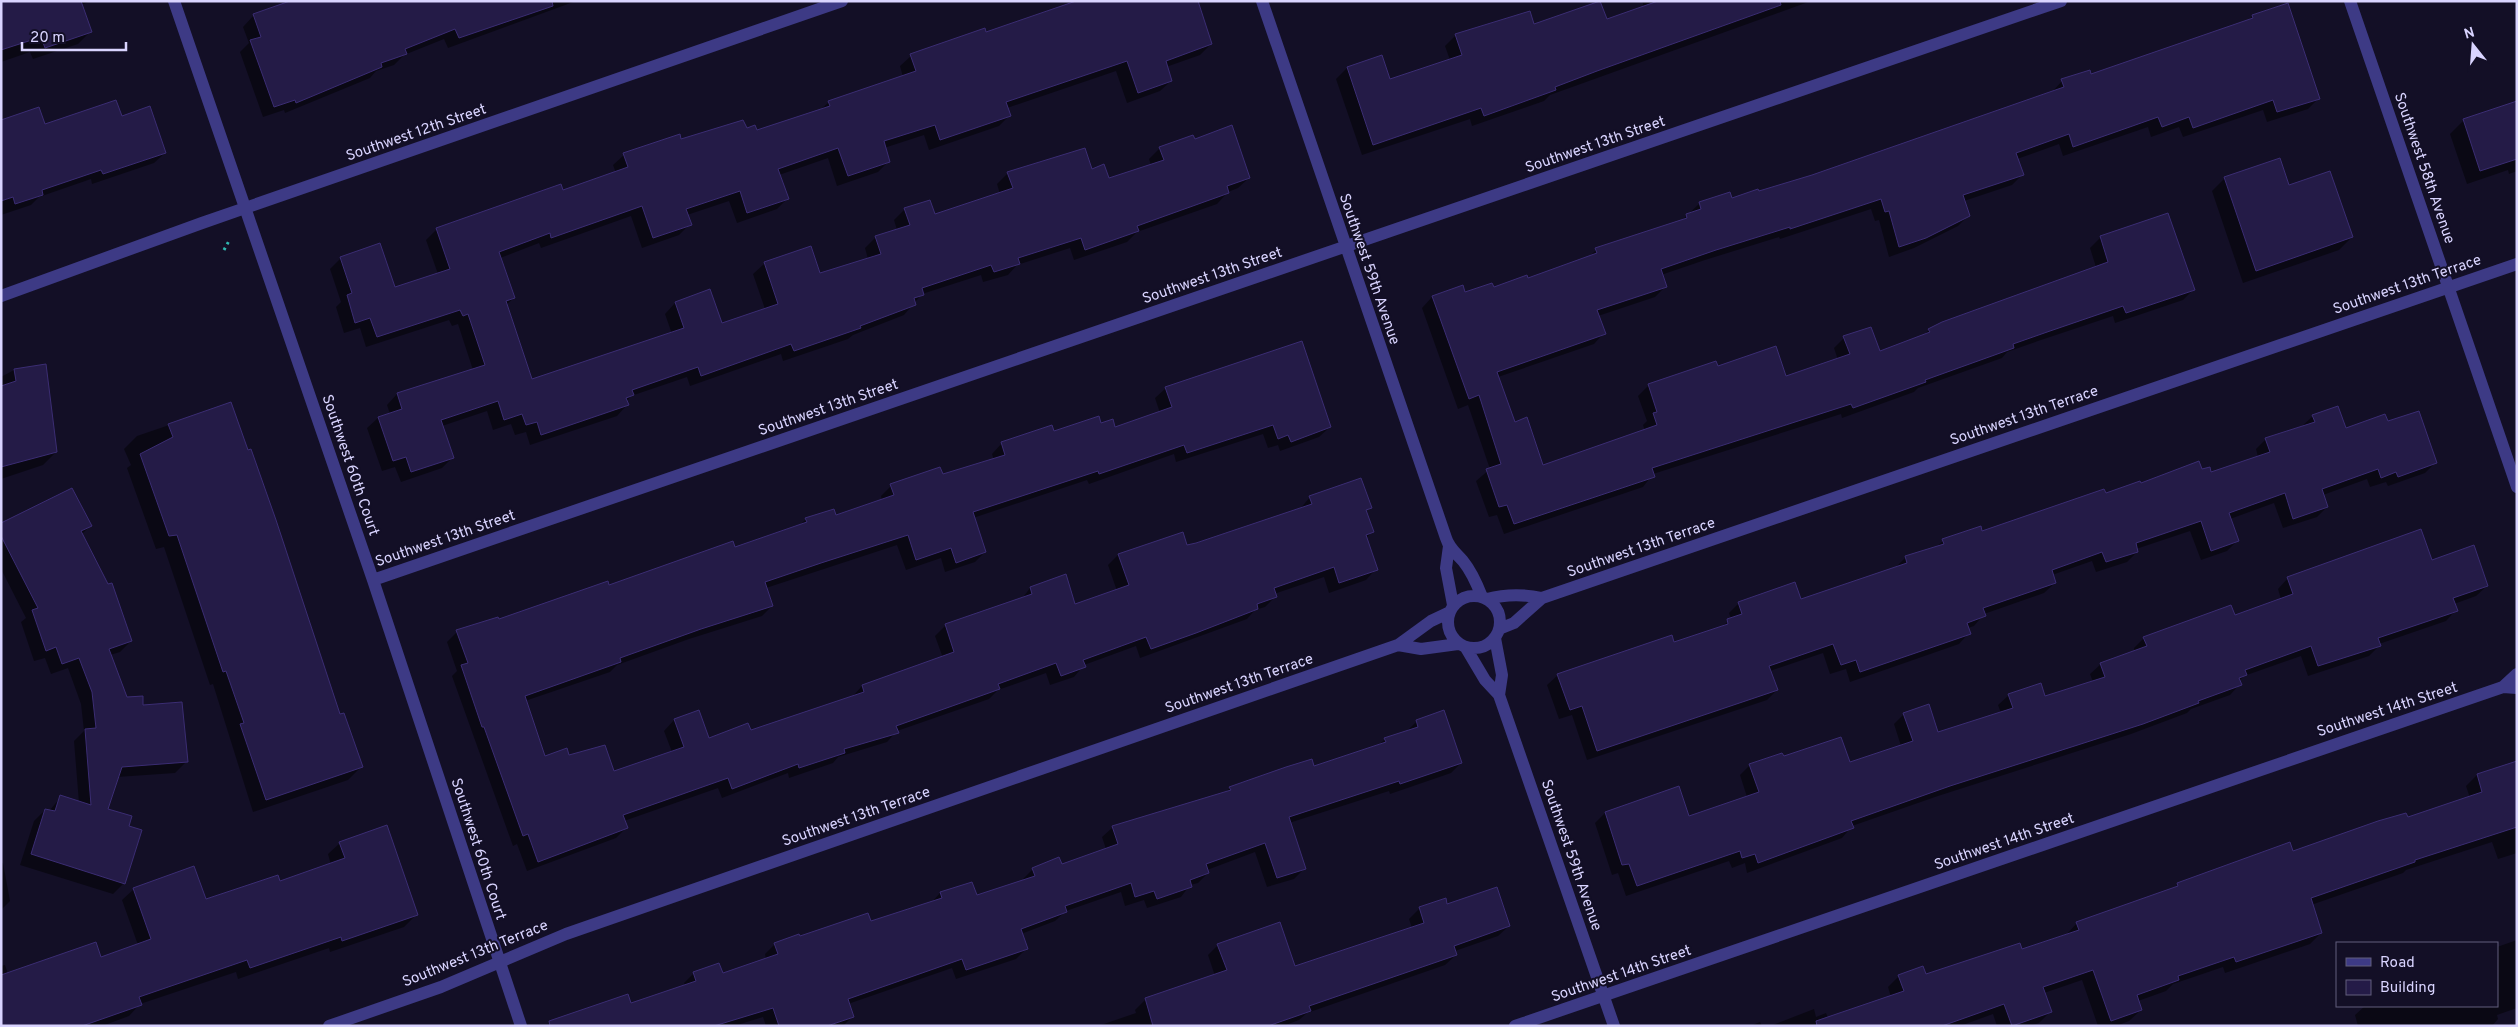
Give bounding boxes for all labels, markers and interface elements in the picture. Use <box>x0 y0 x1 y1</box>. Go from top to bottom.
scale bar <box>22 20 126 52</box>
north arrow <box>2448 20 2498 70</box>
text: N <box>2462 24 2477 44</box>
text: 20 m <box>30 29 65 48</box>
street label: Southwest 58th Avenue <box>2389 90 2458 247</box>
street label: Southwest 12th Street <box>344 100 489 166</box>
street label: Southwest 13th Street <box>1523 113 1668 178</box>
street label: Southwest 59th Avenue <box>1334 191 1403 348</box>
street label: Southwest 13th Street <box>1140 244 1285 309</box>
street label: Southwest 13th Terrace <box>2331 251 2484 320</box>
street label: Southwest 13th Street <box>756 376 901 441</box>
street label: Southwest 13th Terrace <box>1948 382 2101 451</box>
street label: Southwest 60th Court <box>316 392 383 539</box>
street label: Southwest 13th Street <box>373 507 518 572</box>
street label: Southwest 13th Terrace <box>1565 514 1718 583</box>
street label: Southwest 13th Terrace <box>1163 650 1316 719</box>
street label: Southwest 14th Street <box>2315 679 2460 742</box>
street label: Southwest 60th Court <box>446 776 509 923</box>
street label: Southwest 59th Avenue <box>1536 777 1605 934</box>
street label: Southwest 13th Terrace <box>780 783 933 852</box>
street label: Southwest 14th Street <box>1932 810 2077 875</box>
street label: Southwest 13th Terrace <box>400 916 551 992</box>
street label: Southwest 14th Street <box>1549 942 1694 1007</box>
legend <box>2336 942 2498 1007</box>
text: Road <box>2380 954 2415 973</box>
text: Building <box>2380 979 2435 998</box>

